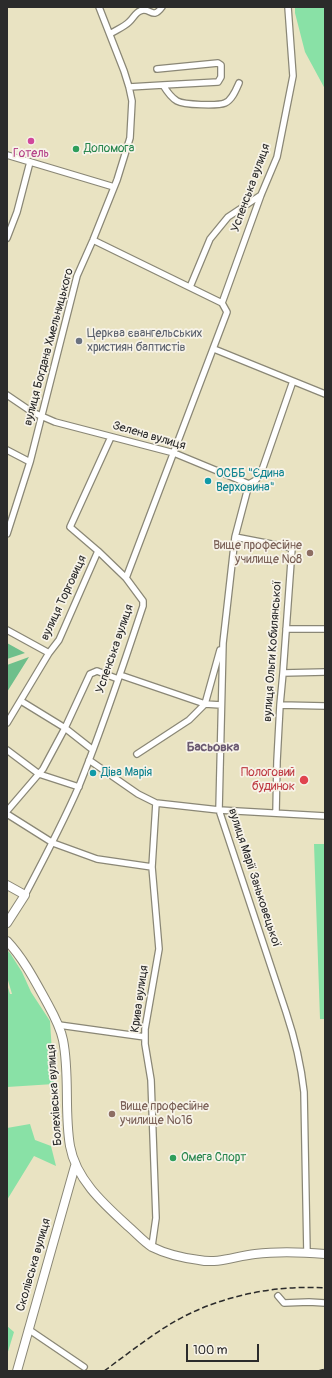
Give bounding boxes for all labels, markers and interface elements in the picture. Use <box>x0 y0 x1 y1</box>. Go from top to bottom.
marker: Готель <box>26 136 36 146</box>
place label: Допомога <box>84 142 134 156</box>
street label: Успенська вулиця <box>228 142 274 234</box>
marker: Допомога <box>71 144 81 154</box>
place label: Готель <box>13 147 49 161</box>
street label: вулиця Богдана Хмельницького <box>21 267 77 427</box>
place label: Церква євангельських християн баптистів <box>87 327 202 355</box>
marker: Церква євангельських християн баптистів <box>74 336 84 346</box>
street label: Зелена вулиця <box>111 419 187 453</box>
place label: ОСББ "Єдина Верховина" <box>216 467 284 495</box>
marker: ОСББ "Єдина Верховина" <box>203 476 213 486</box>
place label: Вище професійне училище №8 <box>213 539 302 567</box>
marker: Вище професійне училище №8 <box>305 548 315 558</box>
street label: вулиця Торговиця <box>38 553 90 643</box>
street label: вулиця Ольги Кобилянської <box>261 580 285 722</box>
street label: Успенська вулиця <box>93 603 137 695</box>
district label: Басьовка <box>187 740 239 756</box>
place label: Діва Марія <box>101 766 152 780</box>
place label: Пологовий будинок <box>241 766 295 794</box>
marker: Діва Марія <box>88 768 98 778</box>
marker: Пологовий будинок <box>298 774 310 786</box>
street label: вулиця Марії Заньковецької <box>225 807 283 949</box>
street label: Крива вулиця <box>128 964 152 1034</box>
street label: Болехівська вулиця <box>44 1044 66 1146</box>
place label: Вище професійне училище №16 <box>120 1100 209 1128</box>
marker: Вище професійне училище №16 <box>107 1109 117 1119</box>
place label: Омега Спорт <box>181 1151 246 1165</box>
marker: Омега Спорт <box>168 1153 178 1163</box>
street label: Сколівська вулиця <box>14 1217 54 1313</box>
scale bar <box>188 1336 261 1362</box>
text: 100 m <box>193 1343 227 1358</box>

